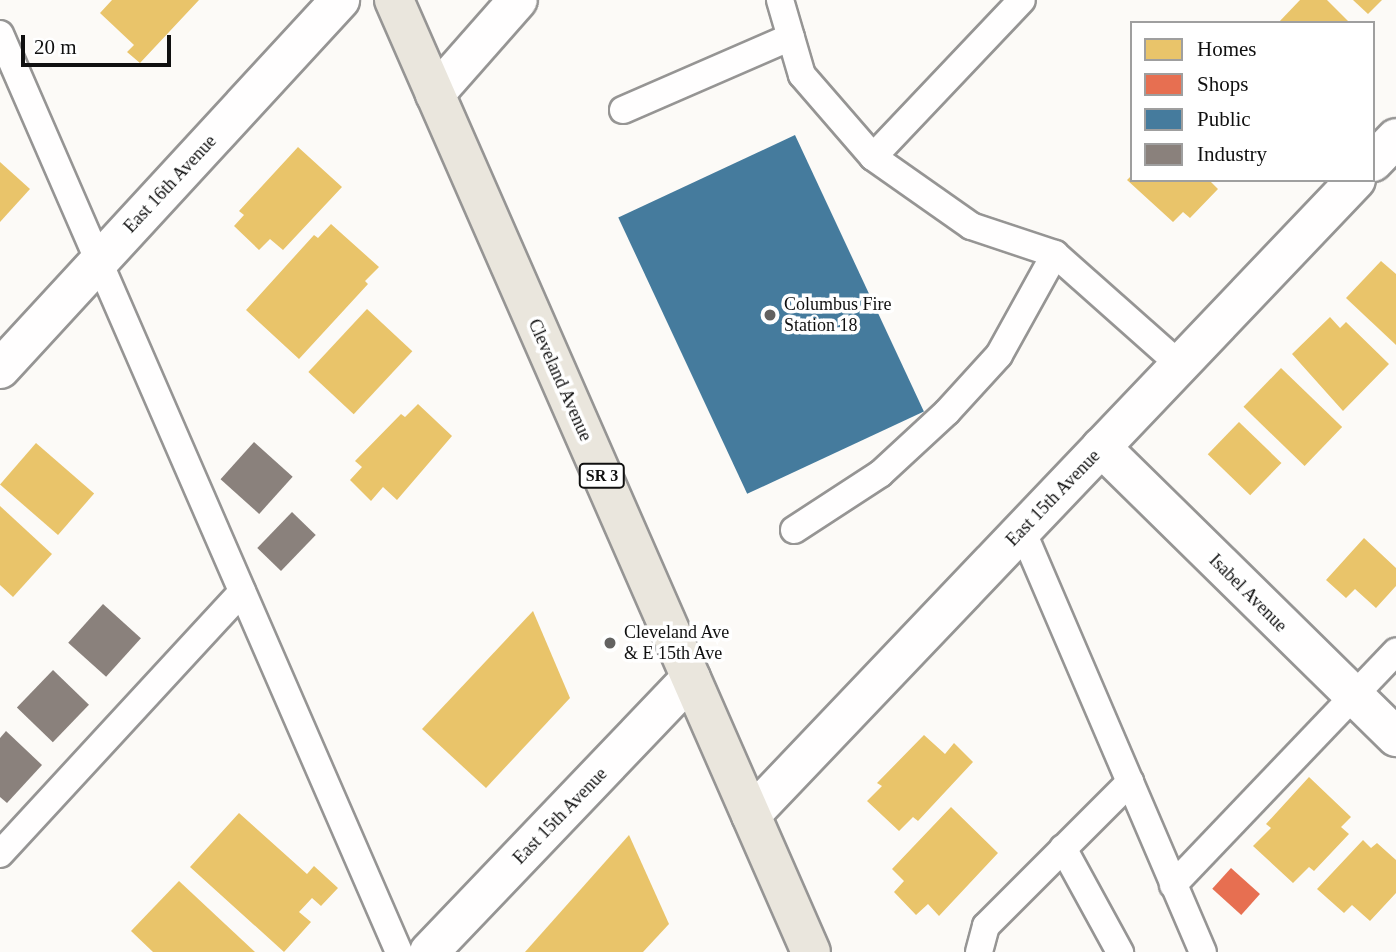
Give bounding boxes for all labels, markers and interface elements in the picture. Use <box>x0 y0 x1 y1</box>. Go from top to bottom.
scale bar <box>24 21 175 65</box>
legend <box>1130 21 1375 182</box>
text: 20 m <box>34 35 77 59</box>
text: Homes <box>1197 37 1257 61</box>
text: Shops <box>1197 72 1248 96</box>
text: Public <box>1197 107 1251 131</box>
street label: East 16th Avenue <box>119 130 221 238</box>
text: Industry <box>1197 142 1267 166</box>
place label: Columbus Fire Station 18 <box>784 294 892 336</box>
marker: Columbus Fire Station 18 <box>762 307 778 323</box>
street label: Cleveland Avenue <box>523 315 597 445</box>
street label: East 15th Avenue <box>1001 445 1105 551</box>
road number: SR 3 <box>578 463 626 489</box>
street label: Isabel Avenue <box>1204 549 1292 637</box>
place label: Cleveland Ave & E 15th Ave <box>624 622 730 664</box>
marker: Cleveland Ave & E 15th Ave <box>602 635 618 651</box>
street label: East 15th Avenue <box>508 763 612 869</box>

